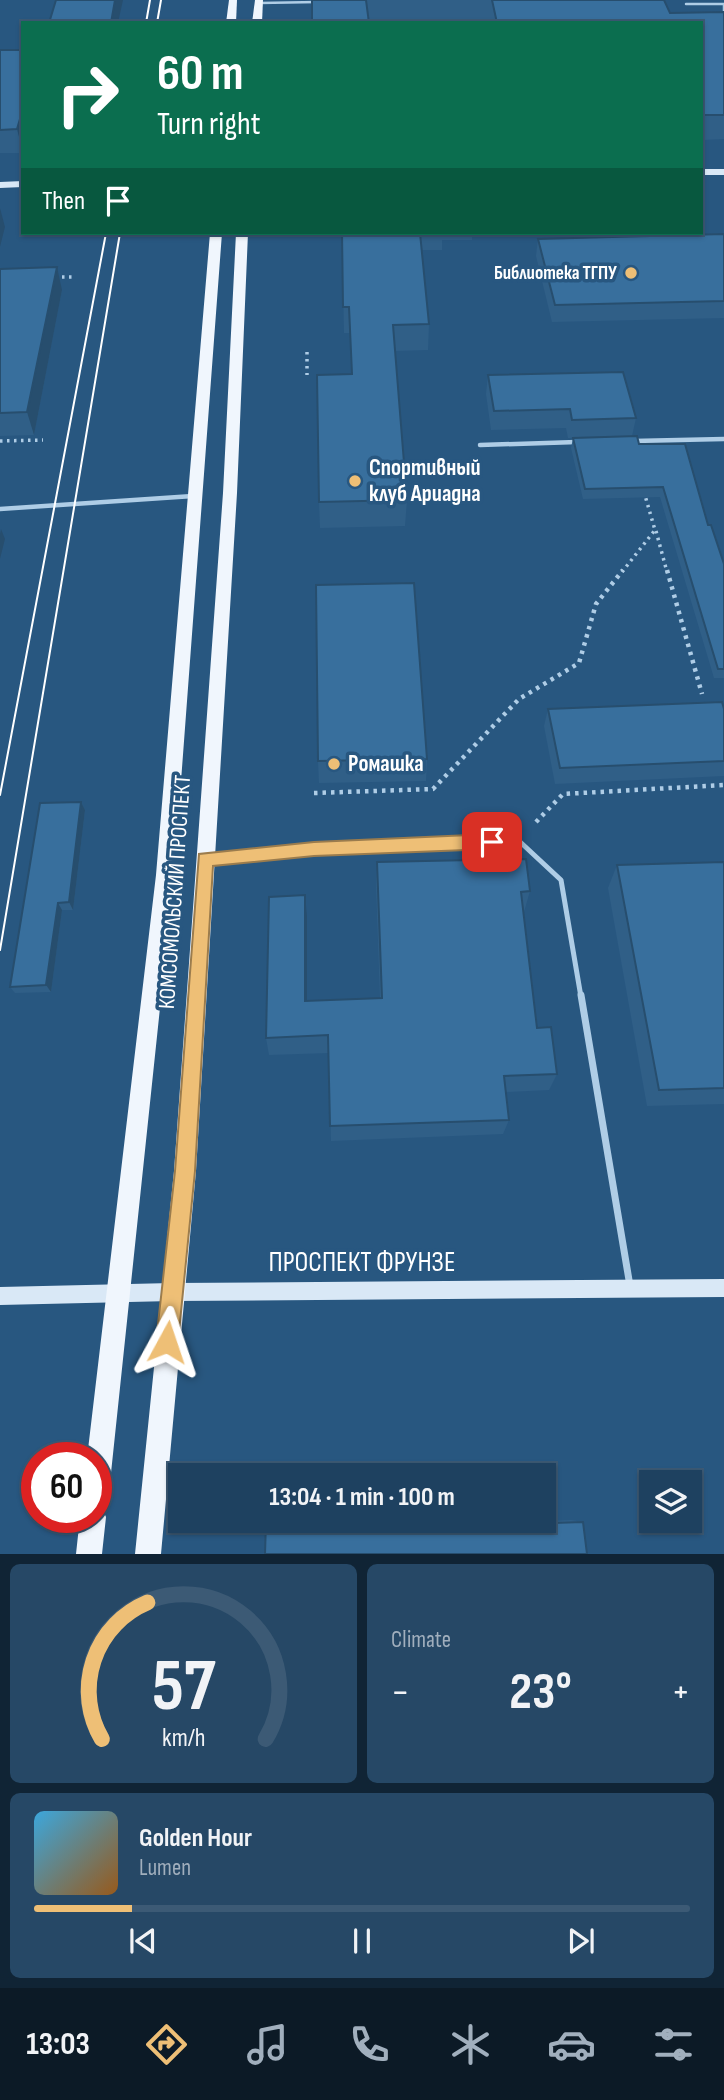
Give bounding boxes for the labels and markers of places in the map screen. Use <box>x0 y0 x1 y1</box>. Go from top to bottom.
place label: Библиотека ТГПУ <box>494 262 617 285</box>
marker: Библиотека ТГПУ <box>623 265 639 281</box>
place label: Спортивный клуб Ариадна <box>369 454 481 508</box>
marker: Спортивный клуб Ариадна <box>347 473 363 489</box>
place label: Ромашка <box>348 750 424 778</box>
marker: Ромашка <box>326 756 342 772</box>
pin <box>462 812 522 872</box>

